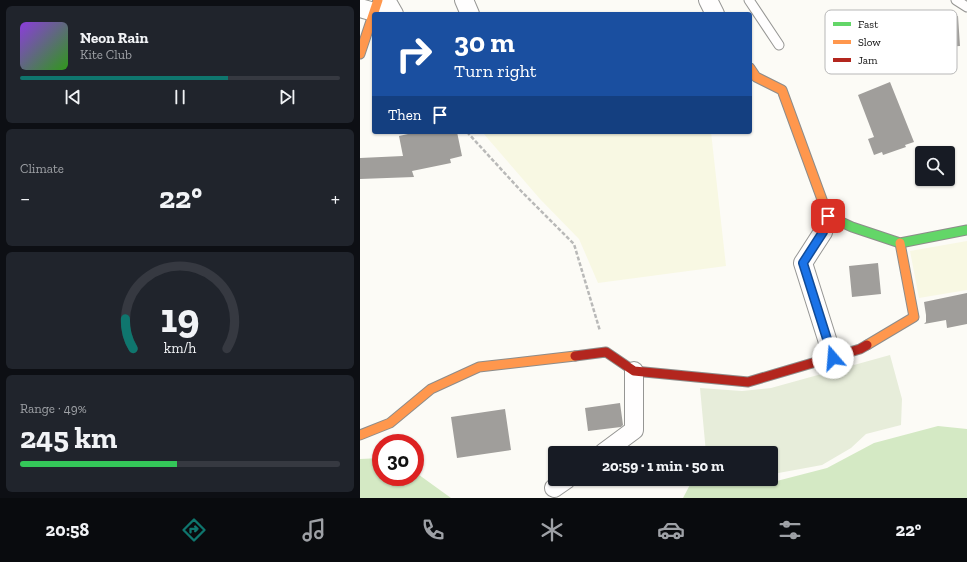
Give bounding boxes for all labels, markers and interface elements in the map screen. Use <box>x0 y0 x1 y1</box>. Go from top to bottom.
legend <box>825 10 957 74</box>
text: Fast <box>858 18 879 31</box>
text: 30 m <box>454 26 515 59</box>
icon: right <box>388 28 440 80</box>
text: Neon Rain <box>80 29 148 47</box>
text: Slow <box>858 36 881 49</box>
text: Kite Club <box>80 47 132 62</box>
text: Jam <box>858 54 878 67</box>
text: Turn right <box>454 60 536 82</box>
icon: previous <box>62 86 84 108</box>
icon: pause <box>169 86 191 108</box>
icon: next <box>276 86 298 108</box>
icon: arrive <box>429 104 451 126</box>
text: Then <box>388 106 421 124</box>
map controls <box>915 146 955 186</box>
button: search <box>915 146 955 186</box>
text: Climate <box>20 161 64 176</box>
text: 22° <box>159 180 202 216</box>
text: − <box>20 185 30 212</box>
text: + <box>331 185 340 212</box>
pin <box>811 199 845 233</box>
icon: arrive <box>817 205 839 227</box>
text: 19 <box>160 292 200 342</box>
position arrow <box>812 337 854 379</box>
text: km/h <box>164 339 196 356</box>
text: Range · 49% <box>20 401 87 416</box>
text: 245 km <box>20 420 117 456</box>
speed limit sign: 30 <box>372 434 424 486</box>
text: 20:59 · 1 min · 50 m <box>602 457 724 475</box>
icon: directions <box>180 516 208 544</box>
icon: music <box>300 516 328 544</box>
icon: phone <box>419 516 447 544</box>
icon: climate <box>538 516 566 544</box>
icon: car <box>657 516 685 544</box>
icon: filters <box>776 516 804 544</box>
text: 20:58 <box>46 519 89 541</box>
text: 22° <box>896 519 921 541</box>

